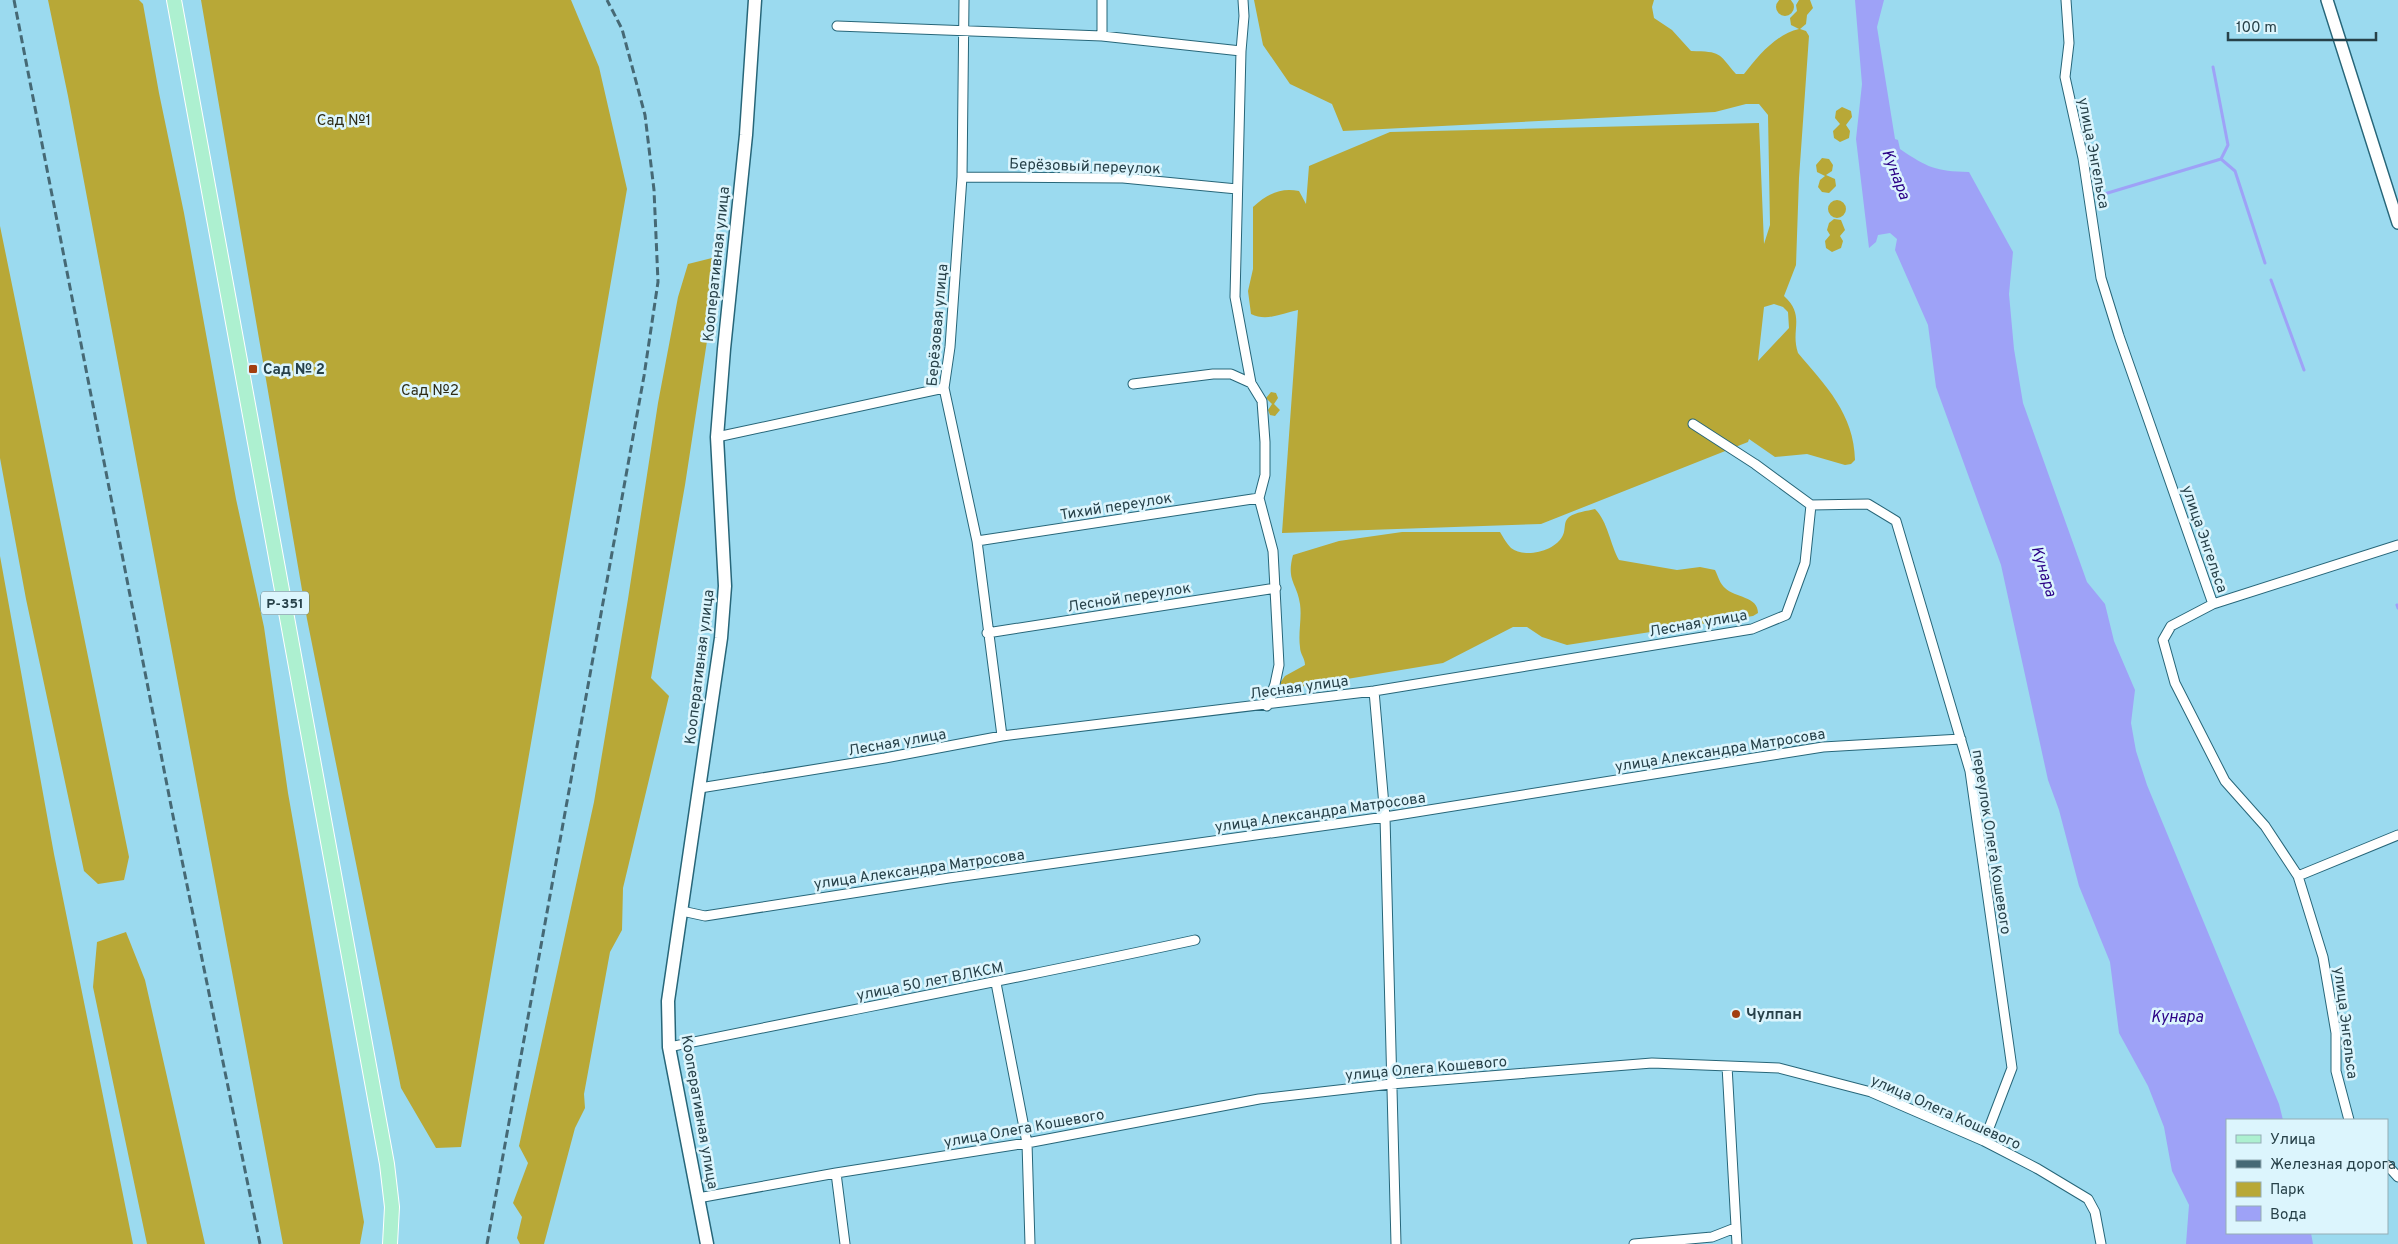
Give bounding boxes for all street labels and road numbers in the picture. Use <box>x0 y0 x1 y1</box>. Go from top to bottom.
street label: улица Энгельса <box>2072 96 2113 210</box>
street label: Берёзовый переулок <box>1009 155 1161 180</box>
street label: Кооперативная улица <box>700 186 735 343</box>
street label: Берёзовая улица <box>924 263 953 387</box>
street label: улица Энгельса <box>2176 483 2231 596</box>
street label: Тихий переулок <box>1059 489 1174 526</box>
street label: Лесной переулок <box>1066 579 1192 618</box>
street label: Кооперативная улица <box>682 589 719 746</box>
road number: Р-351 <box>261 592 309 614</box>
street label: Лесная улица <box>1648 606 1749 642</box>
street label: Лесная улица <box>1249 672 1350 705</box>
street label: Лесная улица <box>847 725 948 761</box>
street label: улица Александра Матросова <box>1614 725 1827 778</box>
street label: переулок Олега Кошевого <box>1967 748 2015 936</box>
street label: улица Александра Матросова <box>1214 789 1427 838</box>
street label: улица Александра Матросова <box>813 846 1026 895</box>
street label: улица 50 лет ВЛКСМ <box>855 959 1005 1006</box>
street label: улица Энгельса <box>2328 966 2361 1080</box>
street label: Кооперативная улица <box>676 1034 721 1191</box>
street label: улица Олега Кошевого <box>1344 1053 1508 1086</box>
street label: улица Олега Кошевого <box>1867 1072 2023 1155</box>
street label: улица Олега Кошевого <box>943 1106 1106 1153</box>

